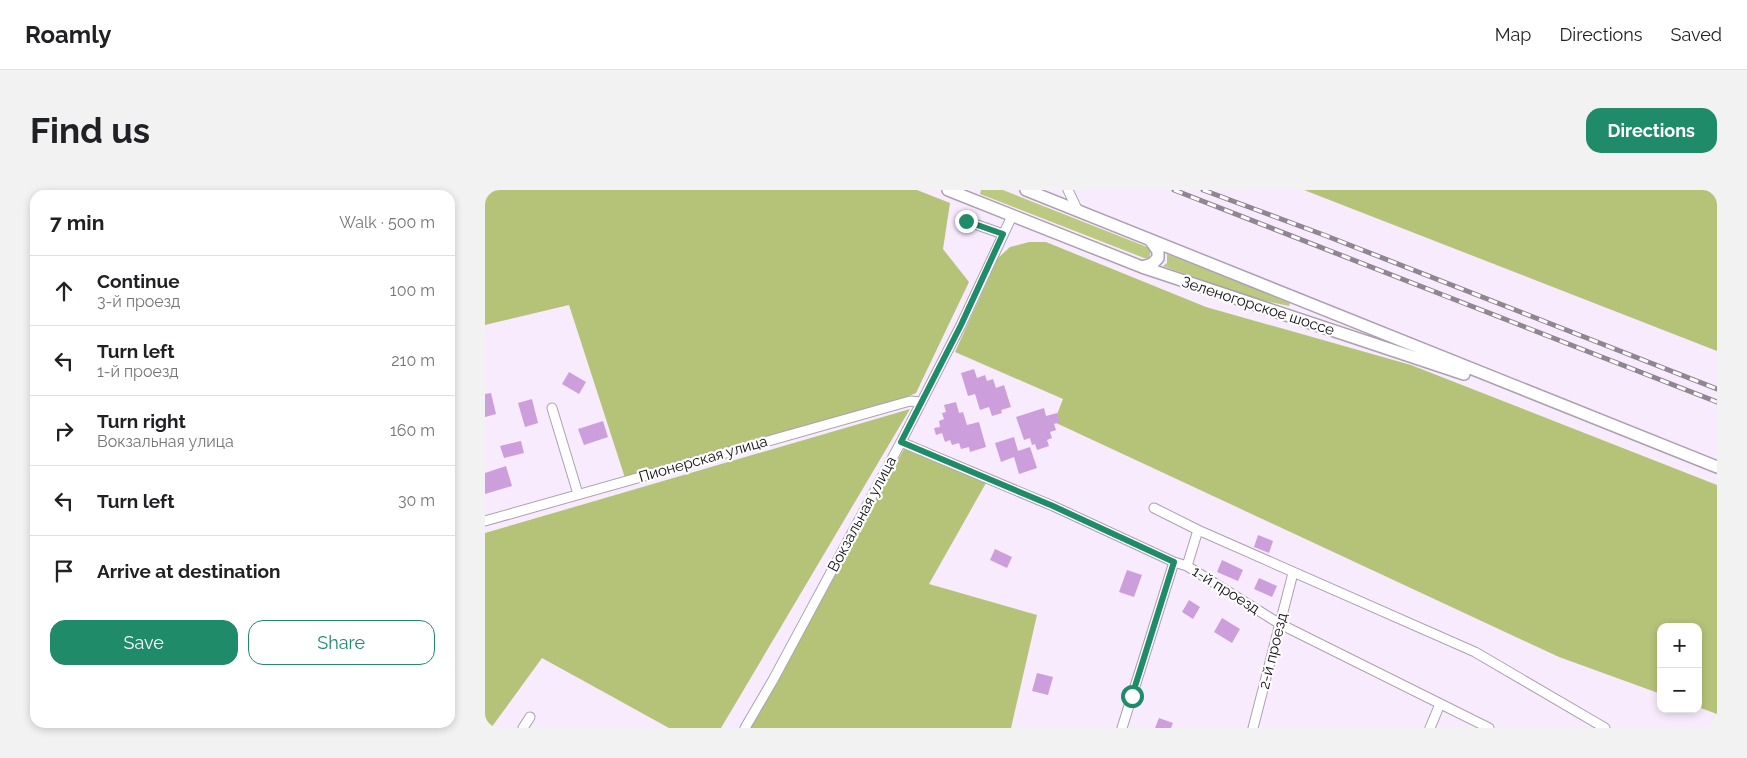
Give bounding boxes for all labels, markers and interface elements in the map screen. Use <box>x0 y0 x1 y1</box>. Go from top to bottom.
text: Roamly <box>25 20 111 49</box>
text: Map <box>1495 24 1531 45</box>
text: Directions <box>1559 24 1643 45</box>
text: Saved <box>1671 24 1722 45</box>
button: Directions <box>1586 108 1717 153</box>
text: Find us <box>30 110 150 151</box>
text: 7 min <box>50 210 104 235</box>
route end <box>955 210 978 233</box>
text: Walk · 500 m <box>339 213 435 232</box>
text: Continue <box>97 270 180 292</box>
street label: Зеленогорское шоссе <box>1179 273 1337 339</box>
icon: ahead <box>50 277 78 305</box>
text: 100 m <box>390 281 435 300</box>
text: 3-й проезд <box>97 292 180 311</box>
text: Turn left <box>97 340 174 362</box>
icon: left <box>50 347 78 375</box>
text: 210 m <box>391 351 435 370</box>
text: 1-й проезд <box>97 362 179 381</box>
text: Turn right <box>97 410 186 432</box>
icon: right <box>50 417 78 445</box>
text: 160 m <box>390 421 435 440</box>
text: Вокзальная улица <box>97 432 234 451</box>
street label: Пионерская улица <box>637 432 769 486</box>
street label: Вокзальная улица <box>824 453 900 575</box>
icon: left <box>50 487 78 515</box>
text: Turn left <box>97 490 174 512</box>
text: 30 m <box>398 491 435 510</box>
icon: arrive <box>50 557 78 585</box>
text: Arrive at destination <box>97 560 281 582</box>
street label: 1-й проезд <box>1189 562 1263 618</box>
street label: 2-й проезд <box>1255 611 1291 691</box>
button: Save <box>50 620 238 665</box>
button: Share <box>248 620 435 665</box>
map controls <box>1657 623 1702 713</box>
button: + <box>1657 623 1702 668</box>
button: − <box>1657 668 1702 713</box>
route start <box>1121 685 1144 708</box>

